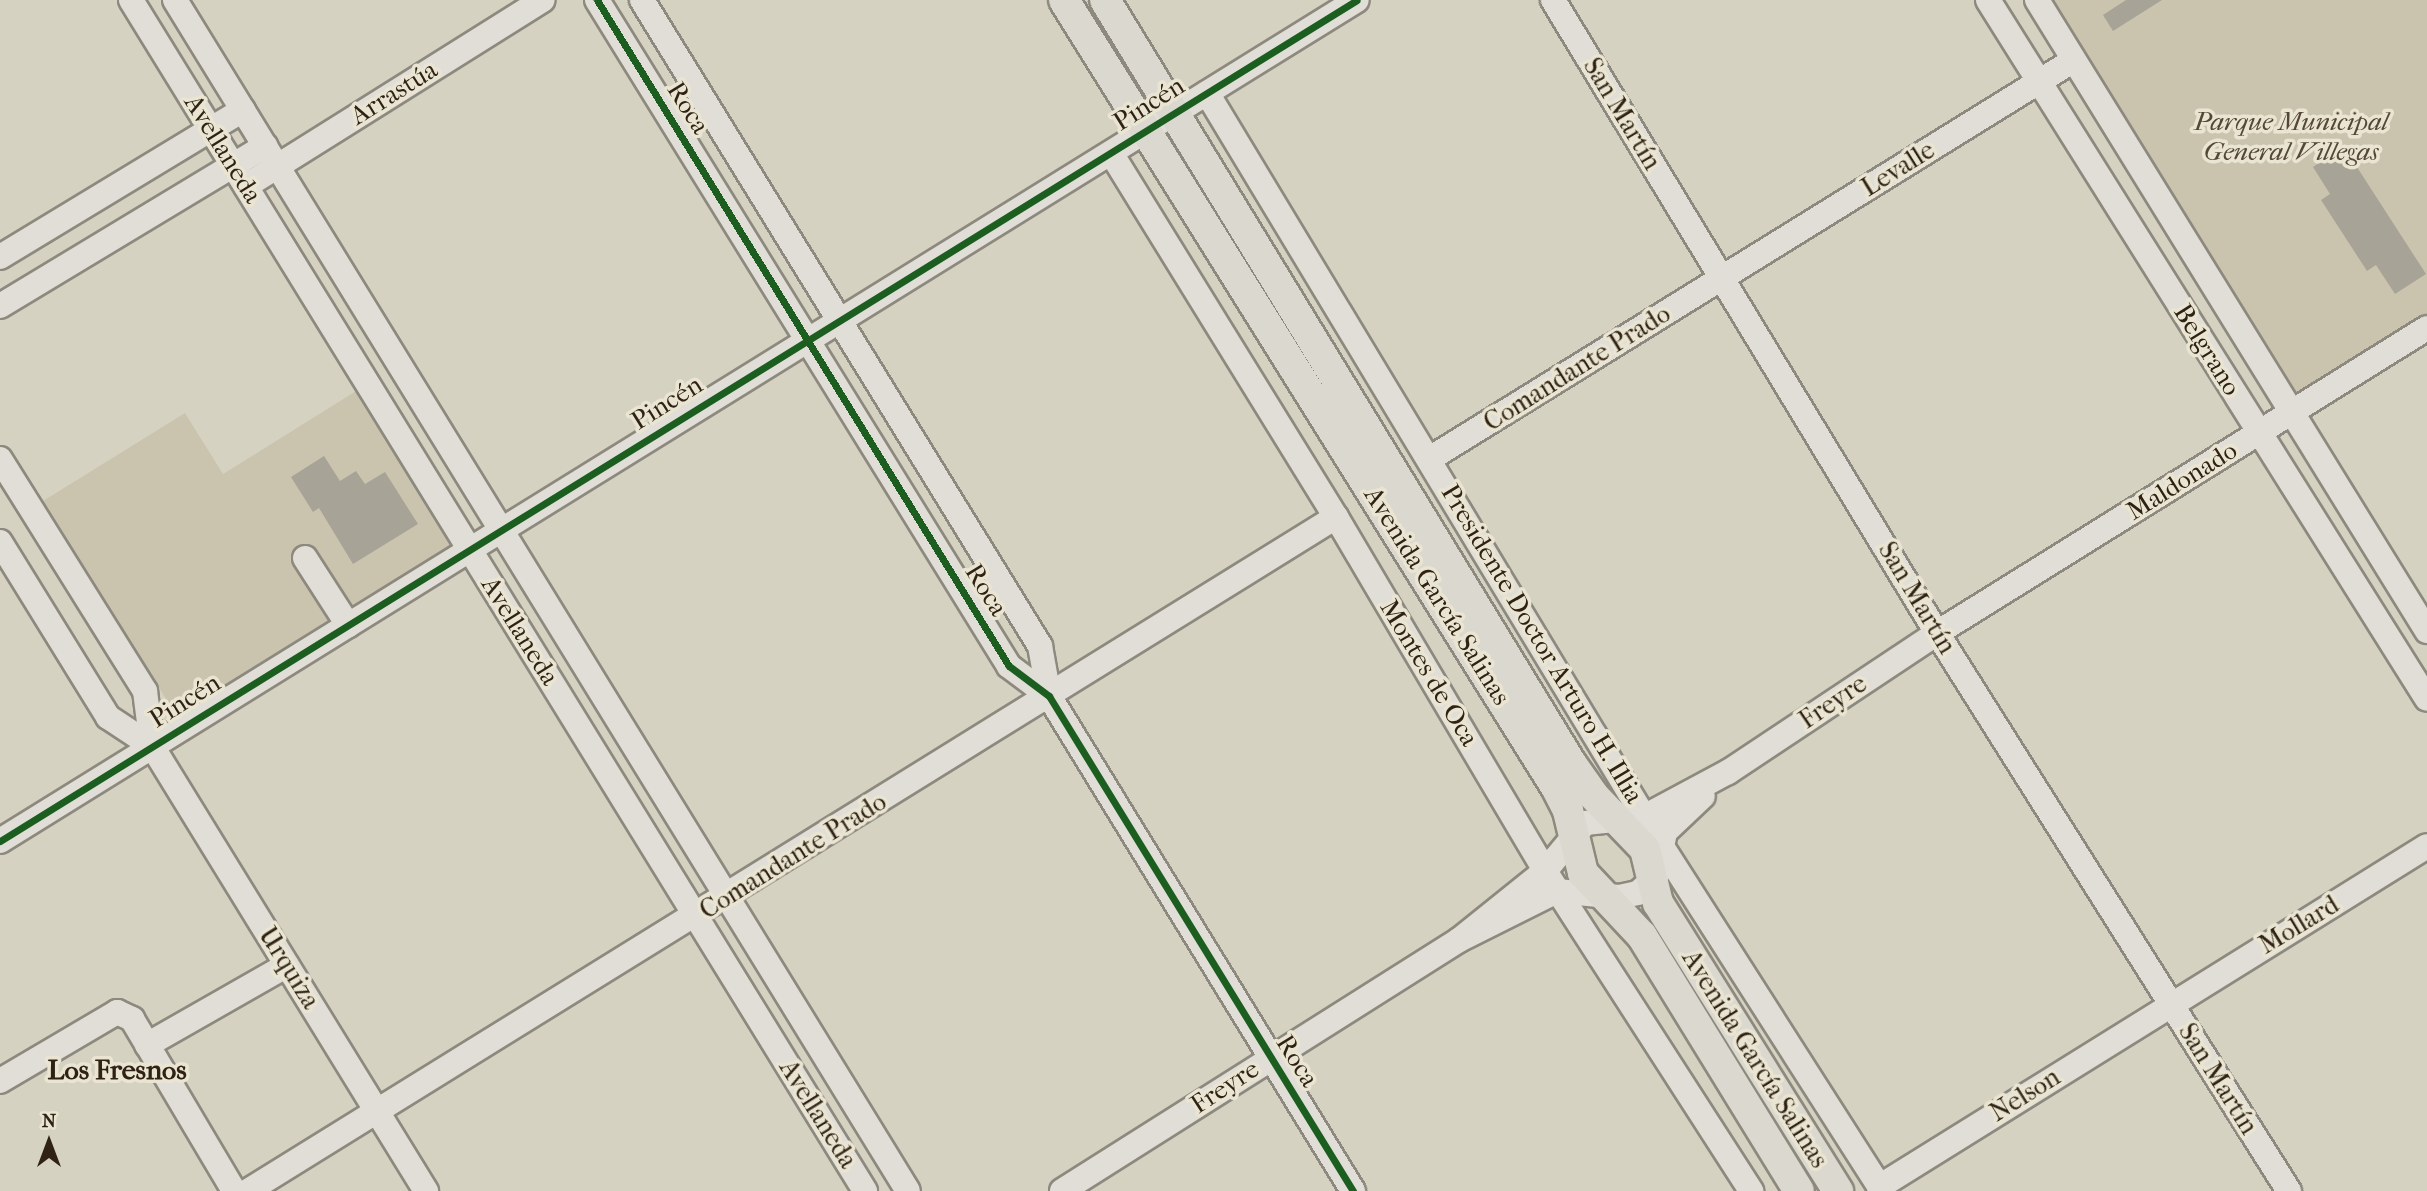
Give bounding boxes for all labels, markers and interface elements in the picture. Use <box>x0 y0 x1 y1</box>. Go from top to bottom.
street label: San Martín <box>1576 52 1668 176</box>
street label: Arrastúa <box>345 54 443 132</box>
street label: Pincén <box>1108 70 1190 138</box>
street label: Roca <box>660 76 716 140</box>
street label: Avellaneda <box>177 89 269 209</box>
park label: Parque Municipal General Villegas <box>2194 106 2388 168</box>
street label: Levalle <box>1856 135 1940 203</box>
street label: Comandante Prado <box>1478 298 1676 438</box>
street label: Belgrano <box>2167 298 2247 402</box>
street label: Pincén <box>626 369 708 437</box>
street label: Maldonado <box>2121 435 2243 527</box>
street label: Presidente Doctor Arturo H. Illia <box>1434 479 1650 809</box>
street label: Avenida García Salinas <box>1357 481 1517 711</box>
street label: San Martín <box>1871 536 1963 660</box>
street label: Roca <box>958 558 1014 622</box>
street label: Avellaneda <box>474 571 566 691</box>
street label: Montes de Oca <box>1373 594 1485 752</box>
street label: Pincén <box>144 667 226 735</box>
street label: Freyre <box>1793 668 1873 736</box>
street label: Comandante Prado <box>694 786 892 926</box>
street label: Mollard <box>2253 889 2345 961</box>
street label: Urquiza <box>252 921 326 1015</box>
street label: Avenida García Salinas <box>1675 944 1835 1174</box>
street label: San Martín <box>2172 1018 2264 1140</box>
street label: Roca <box>1269 1029 1325 1093</box>
district label: Los Fresnos <box>47 1053 187 1087</box>
street label: Avellaneda <box>772 1054 864 1174</box>
street label: Freyre <box>1185 1054 1265 1120</box>
street label: Nelson <box>1984 1061 2066 1129</box>
north arrow <box>14 1107 84 1177</box>
text: N <box>42 1110 56 1132</box>

